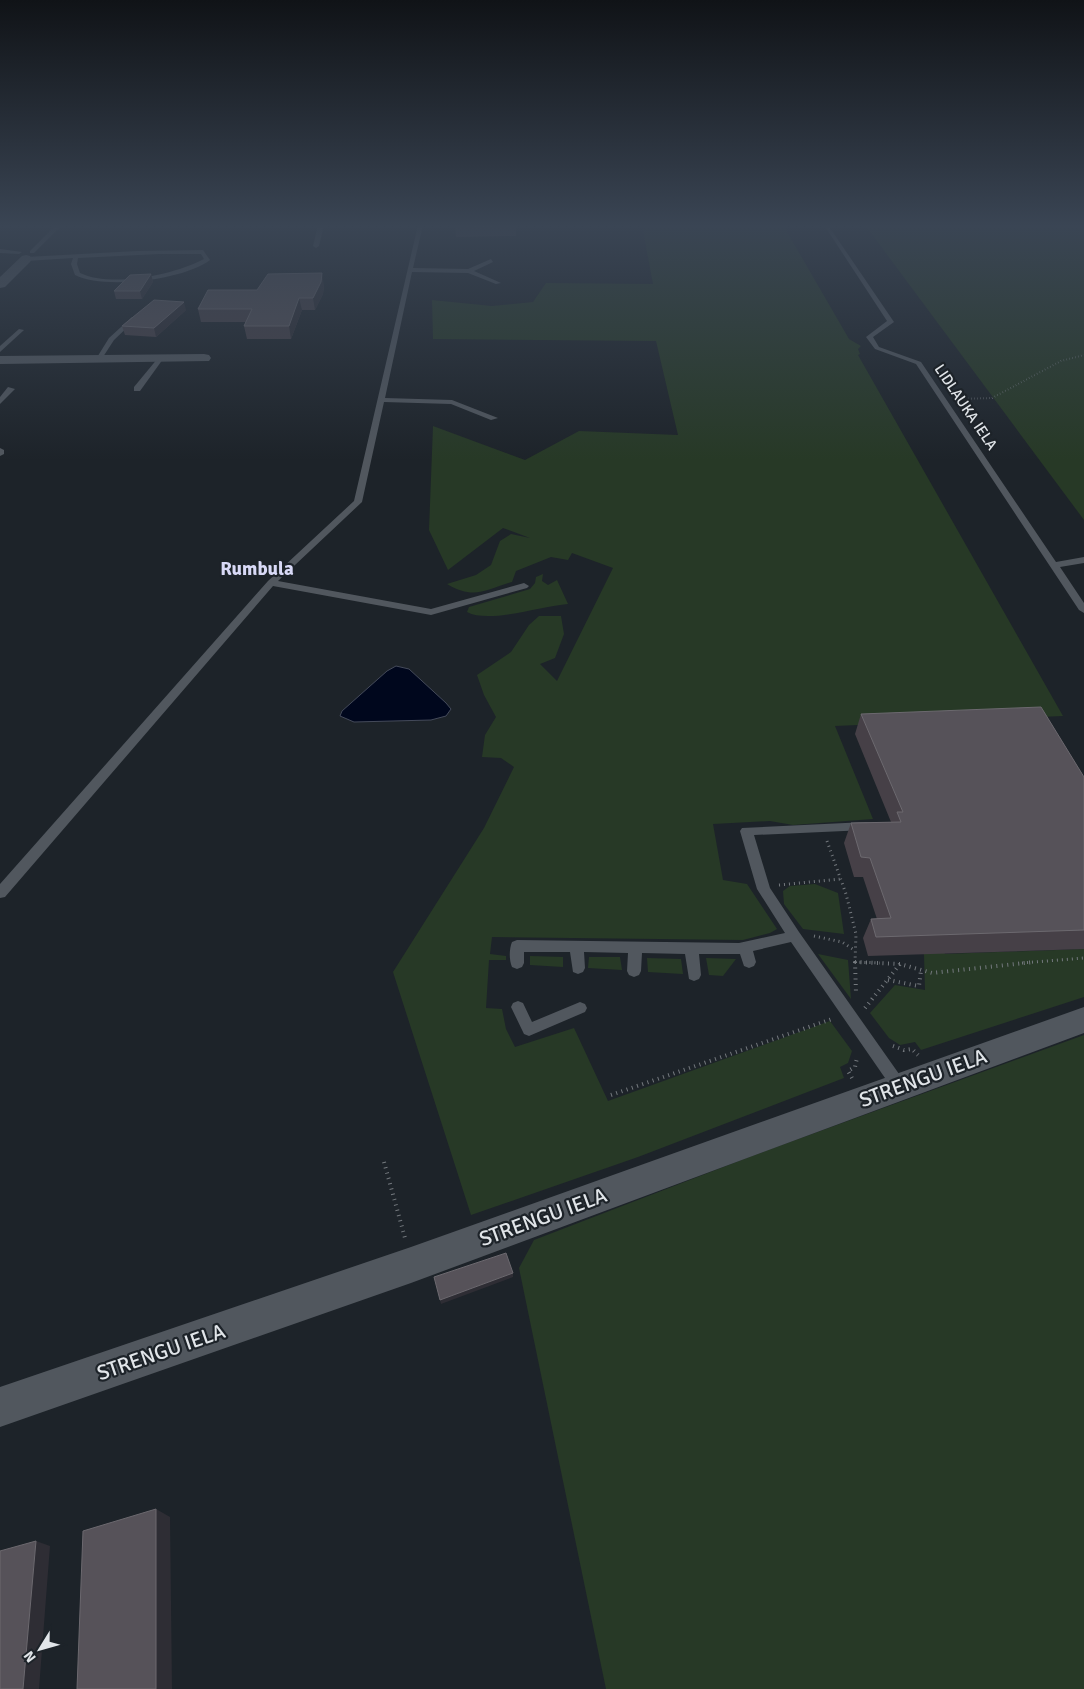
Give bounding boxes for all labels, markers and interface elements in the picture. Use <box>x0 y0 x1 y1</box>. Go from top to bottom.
street label: LIDLAUKA IELA <box>931 361 1001 453</box>
district label: Rumbula <box>220 557 294 581</box>
street label: STRENGU IELA <box>856 1043 991 1113</box>
street label: STRENGU IELA <box>476 1182 611 1252</box>
street label: STRENGU IELA <box>93 1318 229 1386</box>
north arrow <box>15 1624 65 1674</box>
text: N <box>20 1648 40 1666</box>

